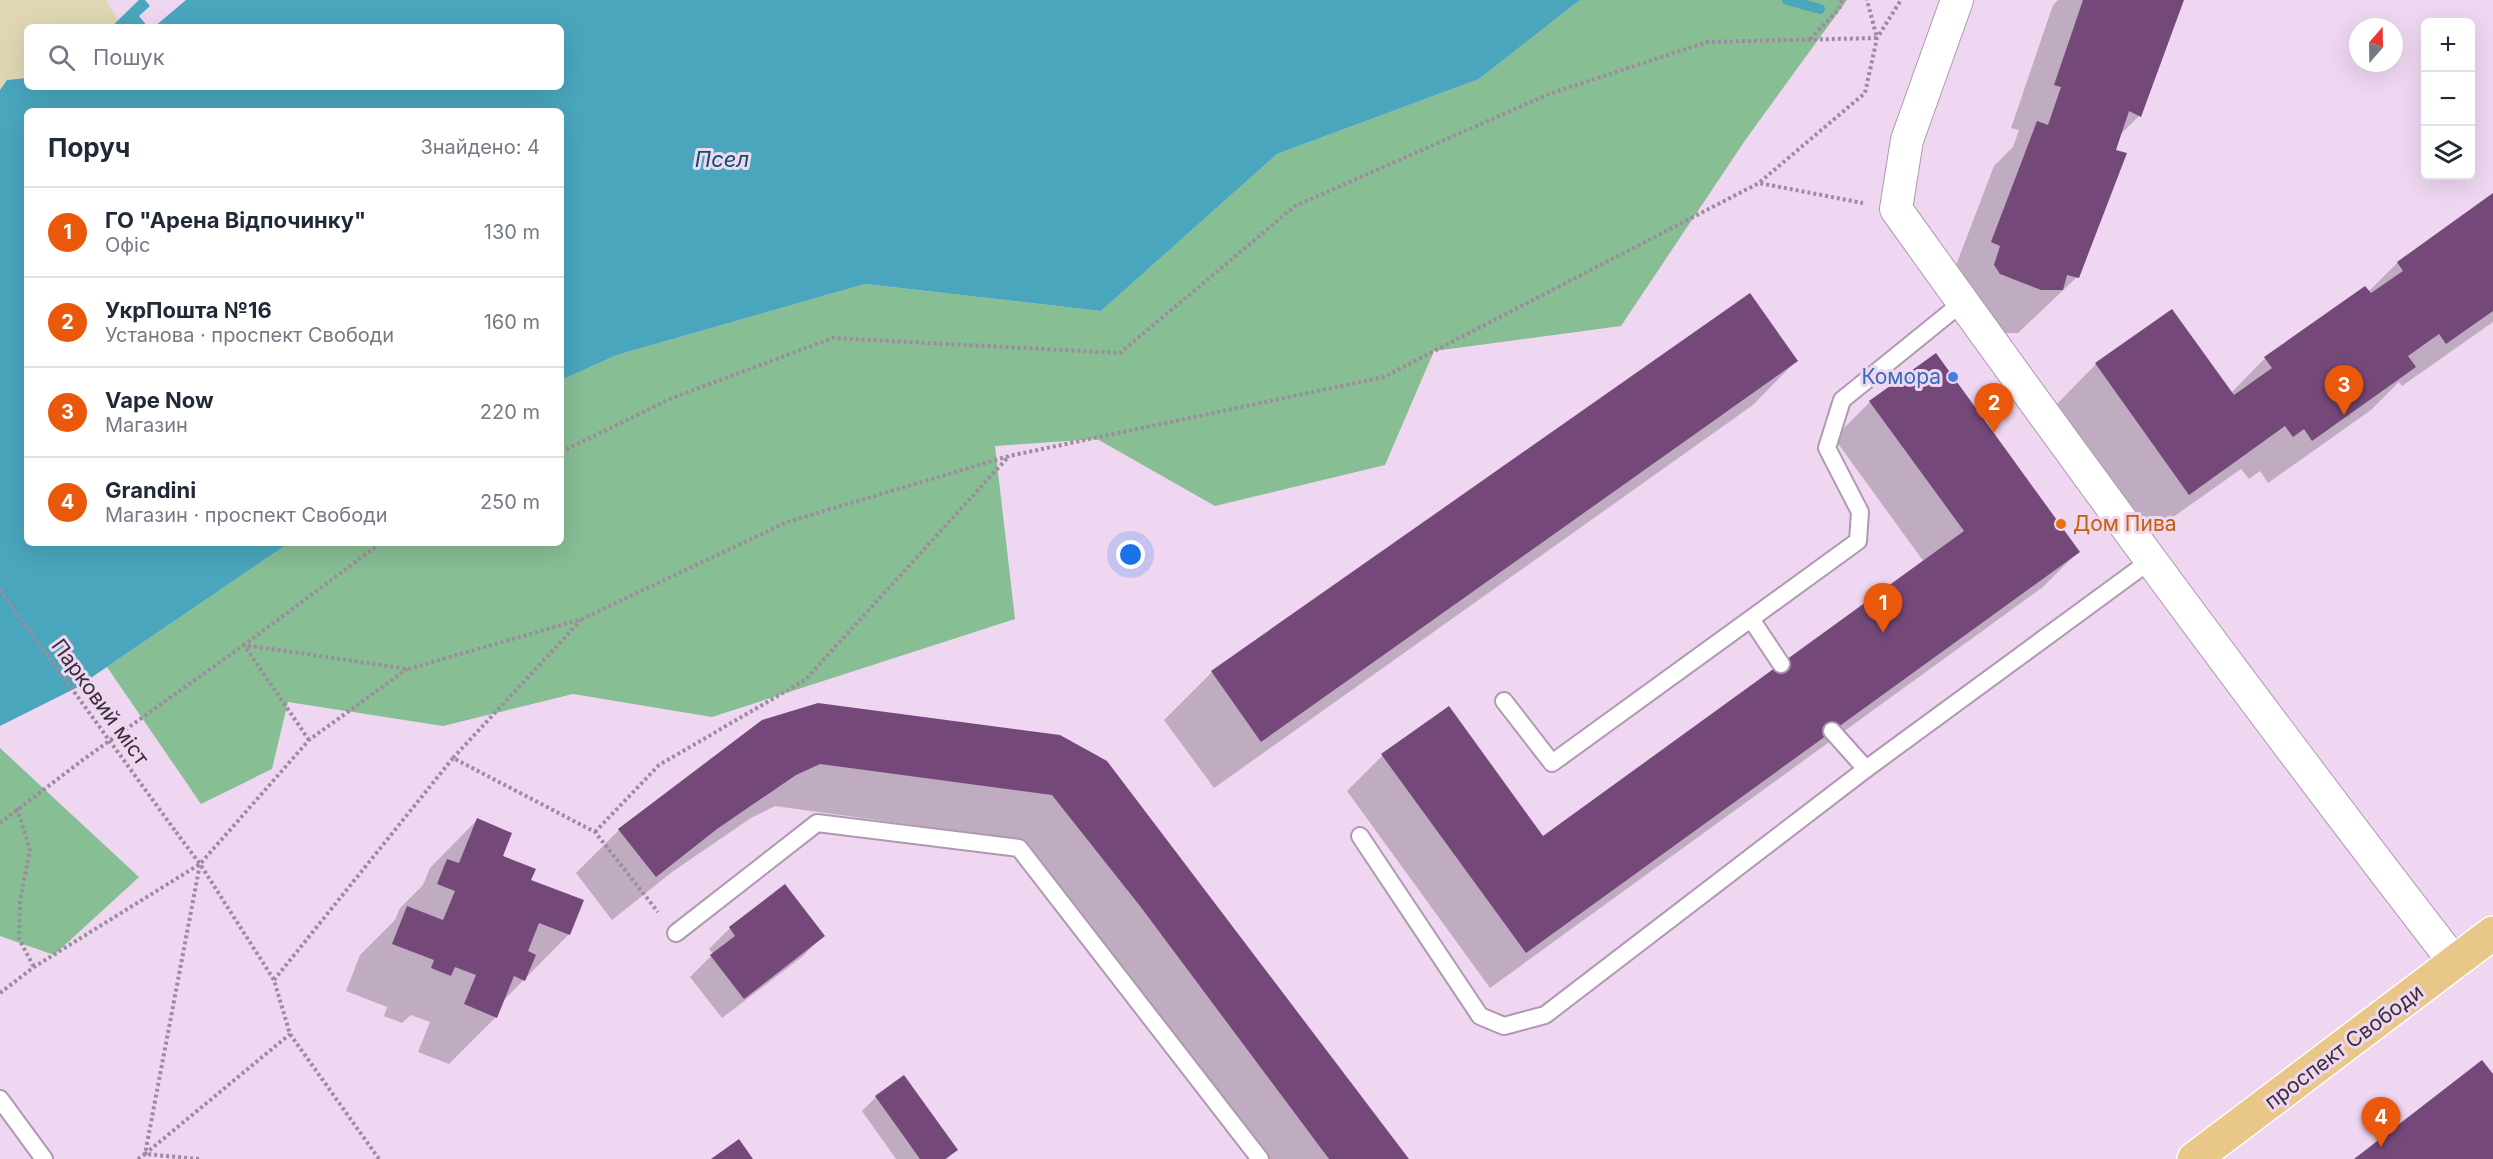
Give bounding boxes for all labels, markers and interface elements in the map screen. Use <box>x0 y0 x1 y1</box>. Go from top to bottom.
north arrow <box>2349 18 2403 72</box>
map controls <box>2421 18 2475 180</box>
button: + <box>2421 18 2475 72</box>
search box <box>24 24 564 90</box>
icon: search <box>45 41 78 74</box>
text: Пошук <box>93 44 165 70</box>
button: − <box>2421 72 2475 126</box>
button: layers <box>2421 126 2475 180</box>
text: Поруч <box>48 132 130 163</box>
text: Знайдено: 4 <box>420 135 540 159</box>
water label: Псел <box>695 146 749 172</box>
text: ГО "Арена Відпочинку" <box>105 207 366 233</box>
text: 1 <box>63 220 72 244</box>
text: 130 m <box>484 220 540 244</box>
text: Офіс <box>105 233 150 257</box>
text: УкрПошта №16 <box>105 297 272 323</box>
text: 2 <box>61 310 74 334</box>
text: 160 m <box>484 310 540 334</box>
text: Установа · проспект Свободи <box>105 323 394 347</box>
place label: Комора <box>1862 364 1941 389</box>
pin: 3 <box>2324 366 2364 415</box>
marker: Комора <box>1946 370 1960 384</box>
pin: 2 <box>1974 384 2014 433</box>
text: Vape Now <box>105 387 214 413</box>
text: 3 <box>61 400 74 424</box>
text: 220 m <box>480 400 540 424</box>
text: Магазин <box>105 413 188 437</box>
text: Grandini <box>105 477 196 503</box>
text: 4 <box>61 490 74 514</box>
text: 250 m <box>480 490 540 514</box>
text: Магазин · проспект Свободи <box>105 503 388 527</box>
place label: Дом Пива <box>2073 511 2177 536</box>
marker: Дом Пива <box>2054 517 2068 531</box>
your location <box>1116 540 1145 569</box>
pin: 1 <box>1864 584 1902 633</box>
street label: Парковий міст <box>46 634 155 770</box>
street label: проспект Свободи <box>2260 979 2428 1114</box>
pin: 4 <box>2362 1098 2400 1147</box>

